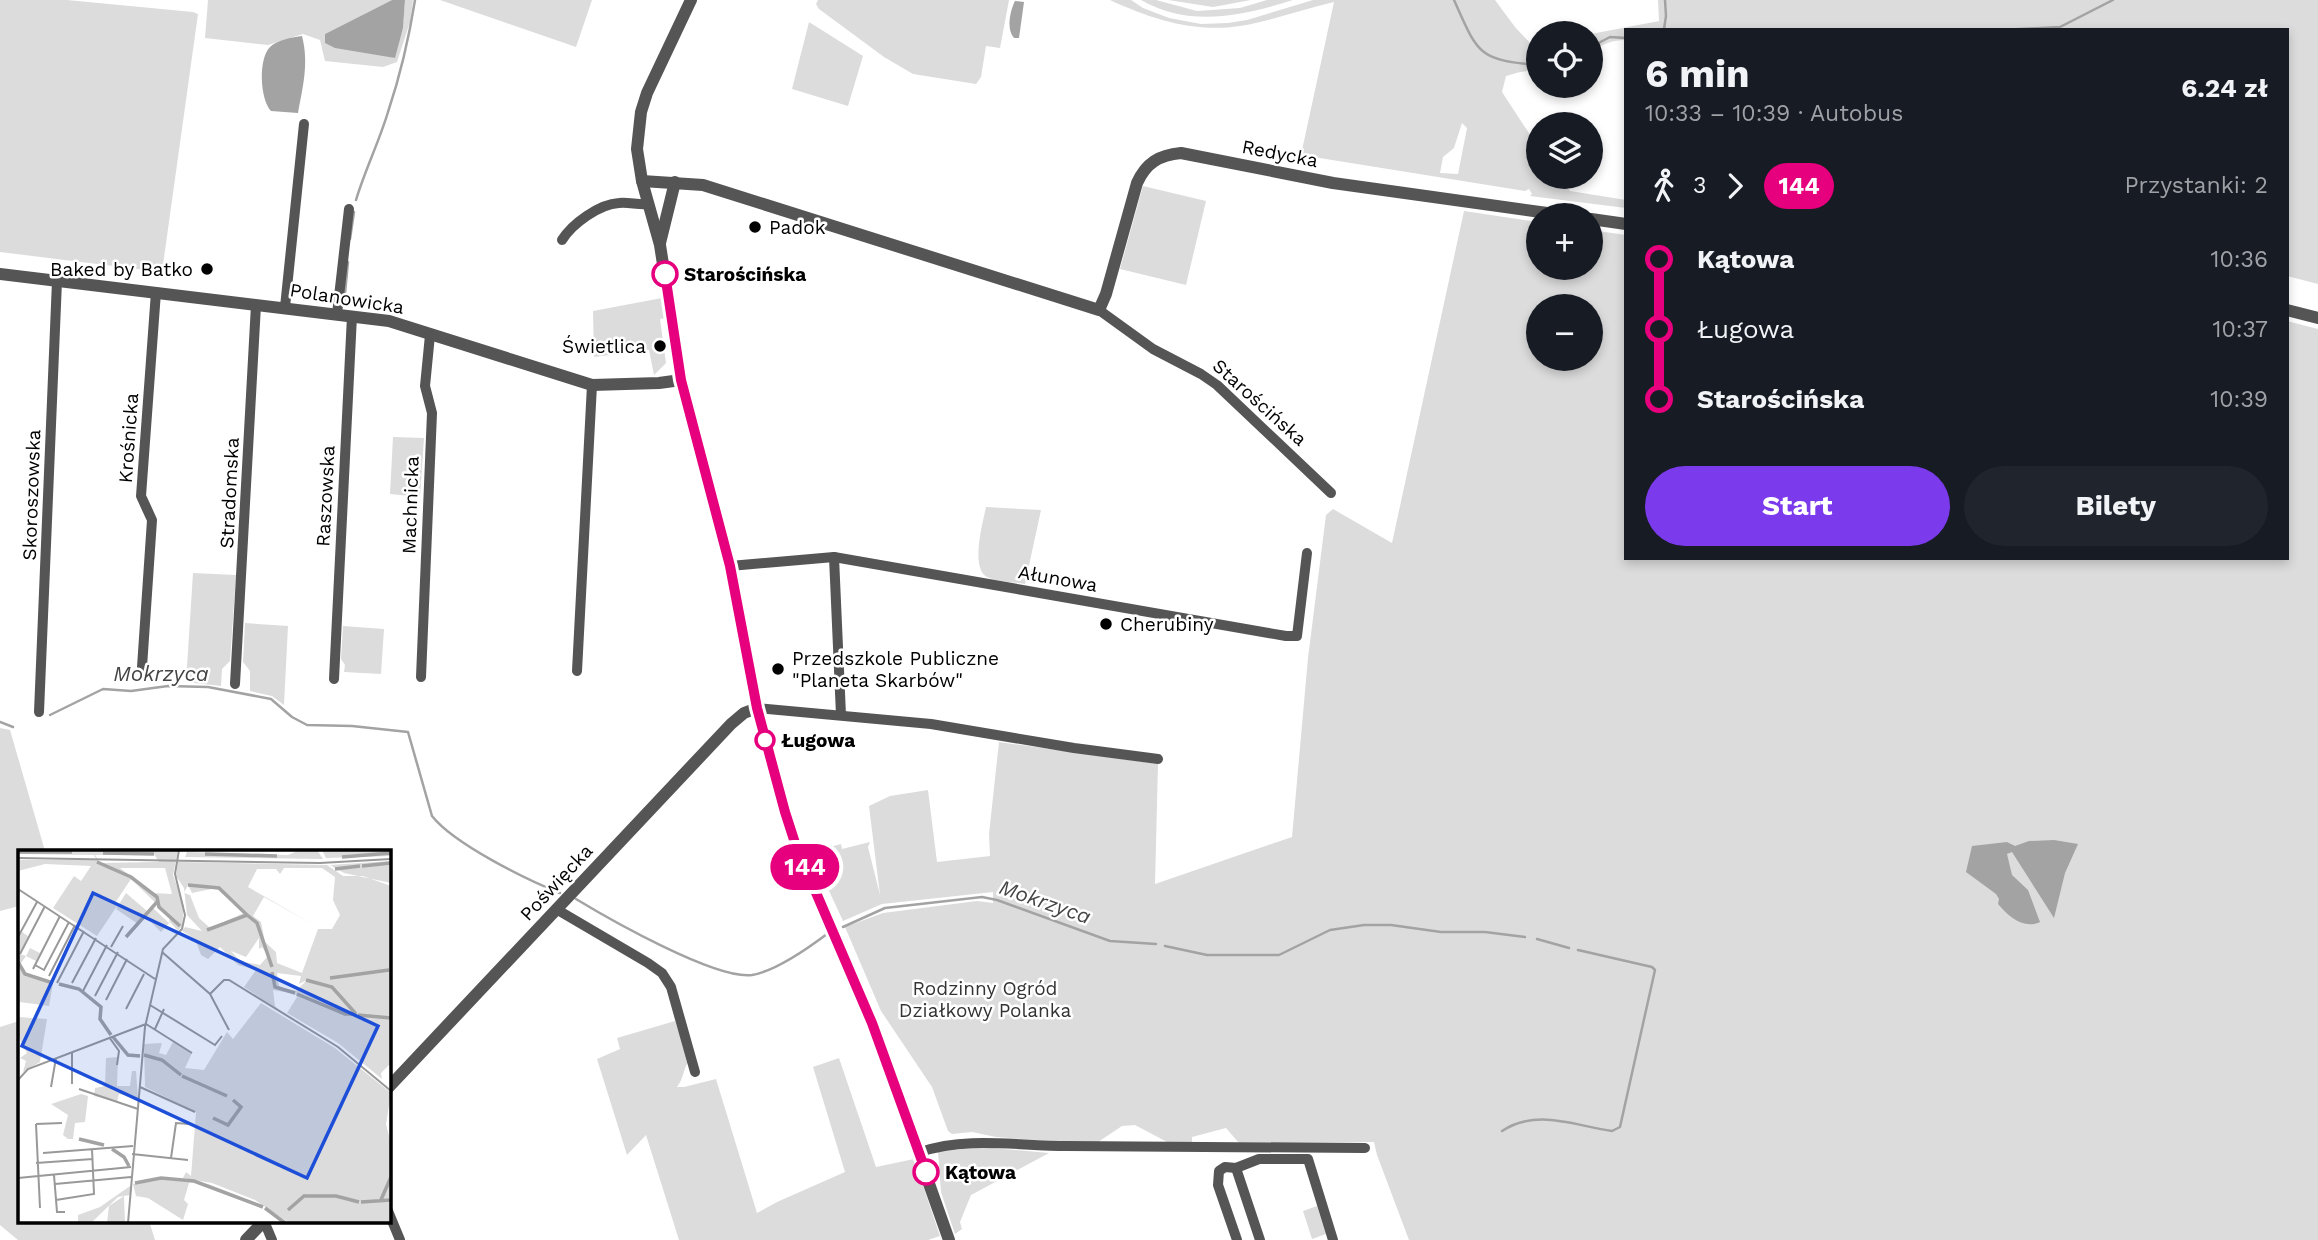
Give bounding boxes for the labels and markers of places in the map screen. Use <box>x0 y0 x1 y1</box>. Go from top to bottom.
place label: Padok <box>769 216 826 239</box>
marker: Padok <box>747 219 763 235</box>
place label: Baked by Batko <box>50 258 193 281</box>
marker: Baked by Batko <box>199 261 215 277</box>
marker: Starościńska <box>652 261 678 287</box>
place label: Starościńska <box>684 263 806 286</box>
place label: Świetlica <box>562 335 646 358</box>
marker: Świetlica <box>652 338 668 354</box>
place label: Cherubiny <box>1120 613 1214 636</box>
marker: Cherubiny <box>1098 616 1114 632</box>
place label: Przedszkole Publiczne "Planeta Skarbów" <box>792 647 999 692</box>
marker: Przedszkole Publiczne "Planeta Skarbów" <box>770 661 786 677</box>
place label: Ługowa <box>781 729 855 752</box>
marker: Ługowa <box>755 730 775 750</box>
marker: Kątowa <box>913 1159 939 1185</box>
place label: Kątowa <box>945 1161 1016 1184</box>

